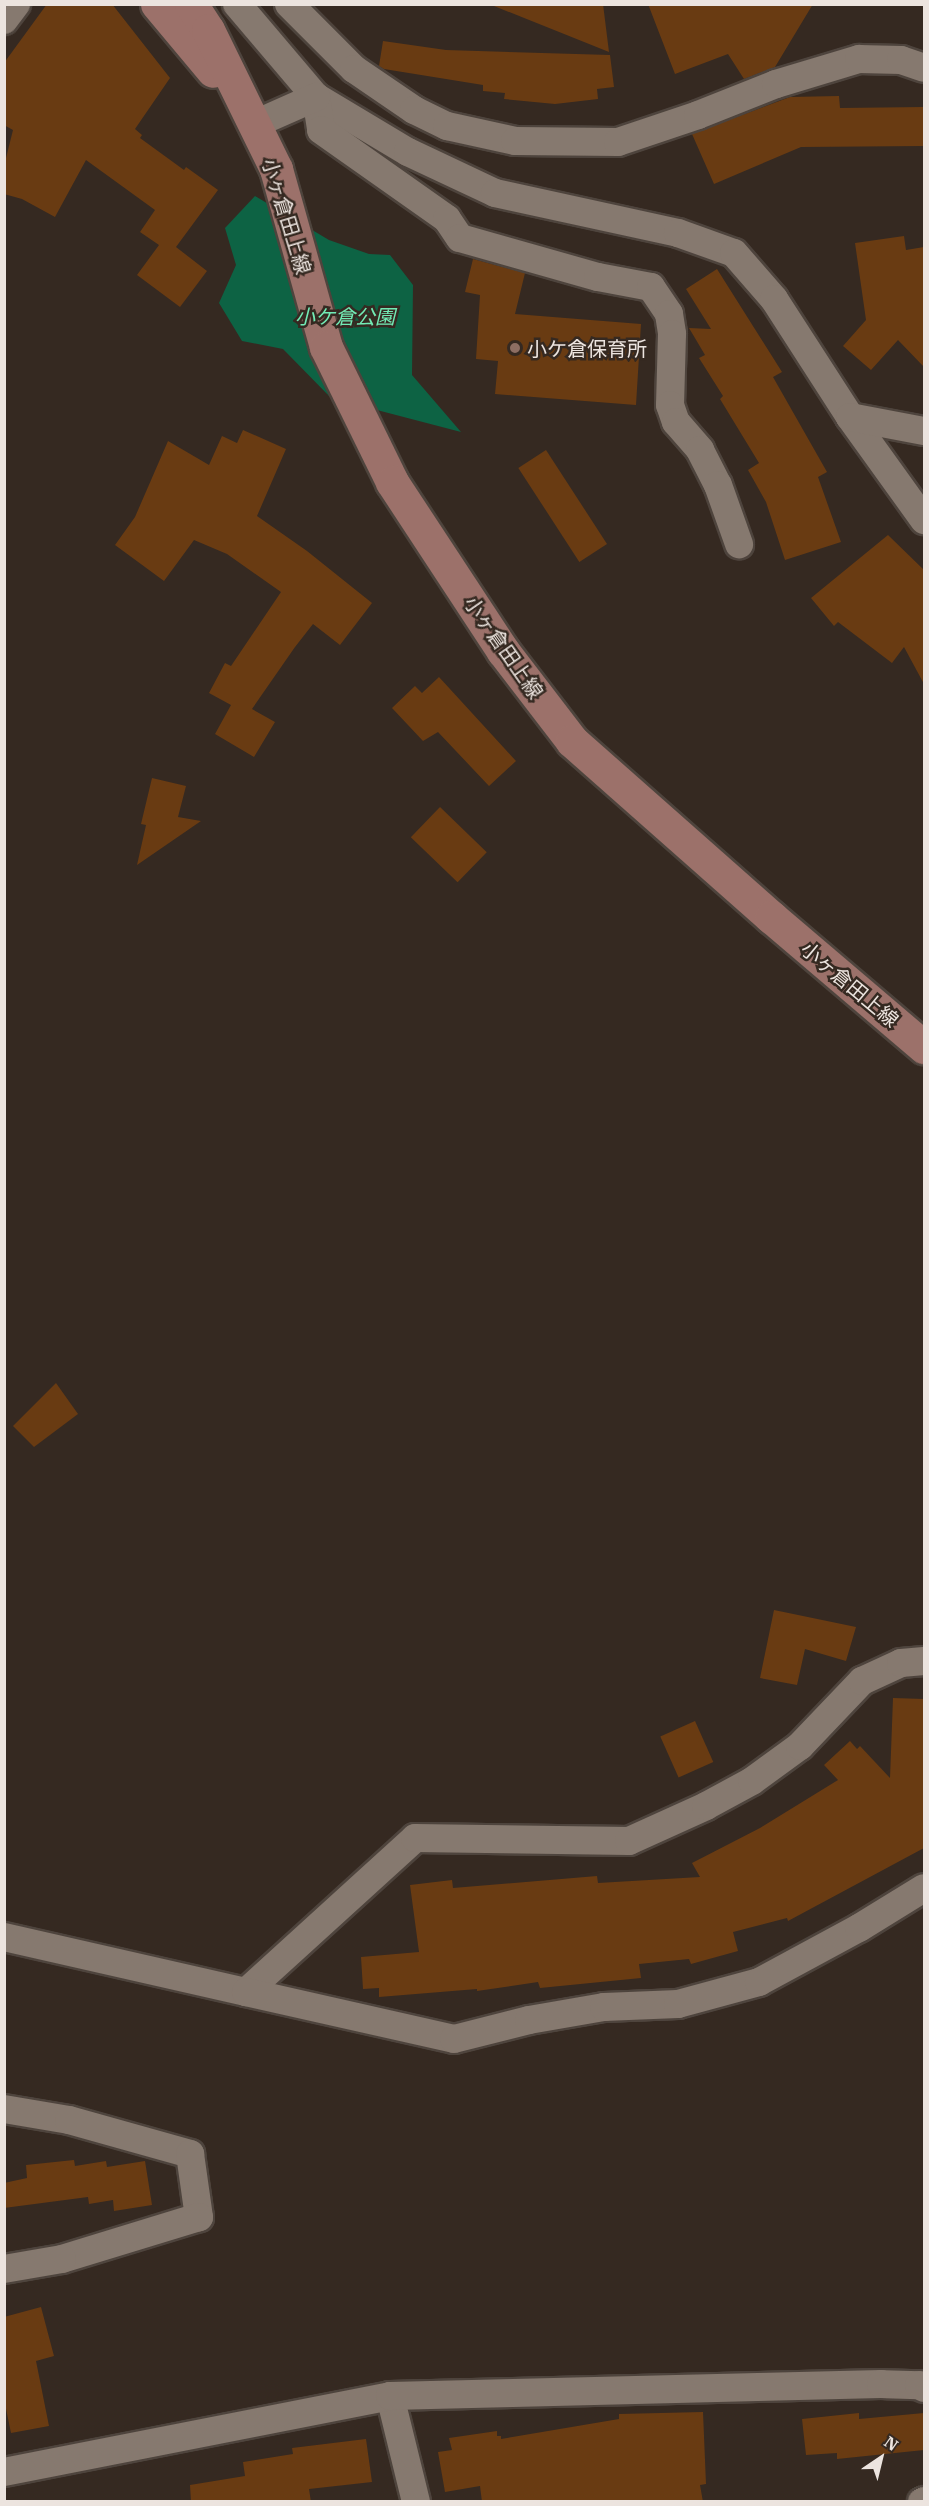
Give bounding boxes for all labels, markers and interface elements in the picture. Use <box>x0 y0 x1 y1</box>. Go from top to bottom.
street label: 小ヶ倉田上線 <box>258 155 316 277</box>
park label: 小ケ倉公園 <box>295 304 395 328</box>
place label: 小ケ倉保育所 <box>527 336 647 360</box>
marker: 小ケ倉保育所 <box>508 341 522 355</box>
street label: 小ヶ倉田上線 <box>460 591 548 703</box>
street label: 小ヶ倉田上線 <box>796 936 904 1032</box>
north arrow <box>851 2428 911 2488</box>
text: N <box>880 2431 902 2455</box>

